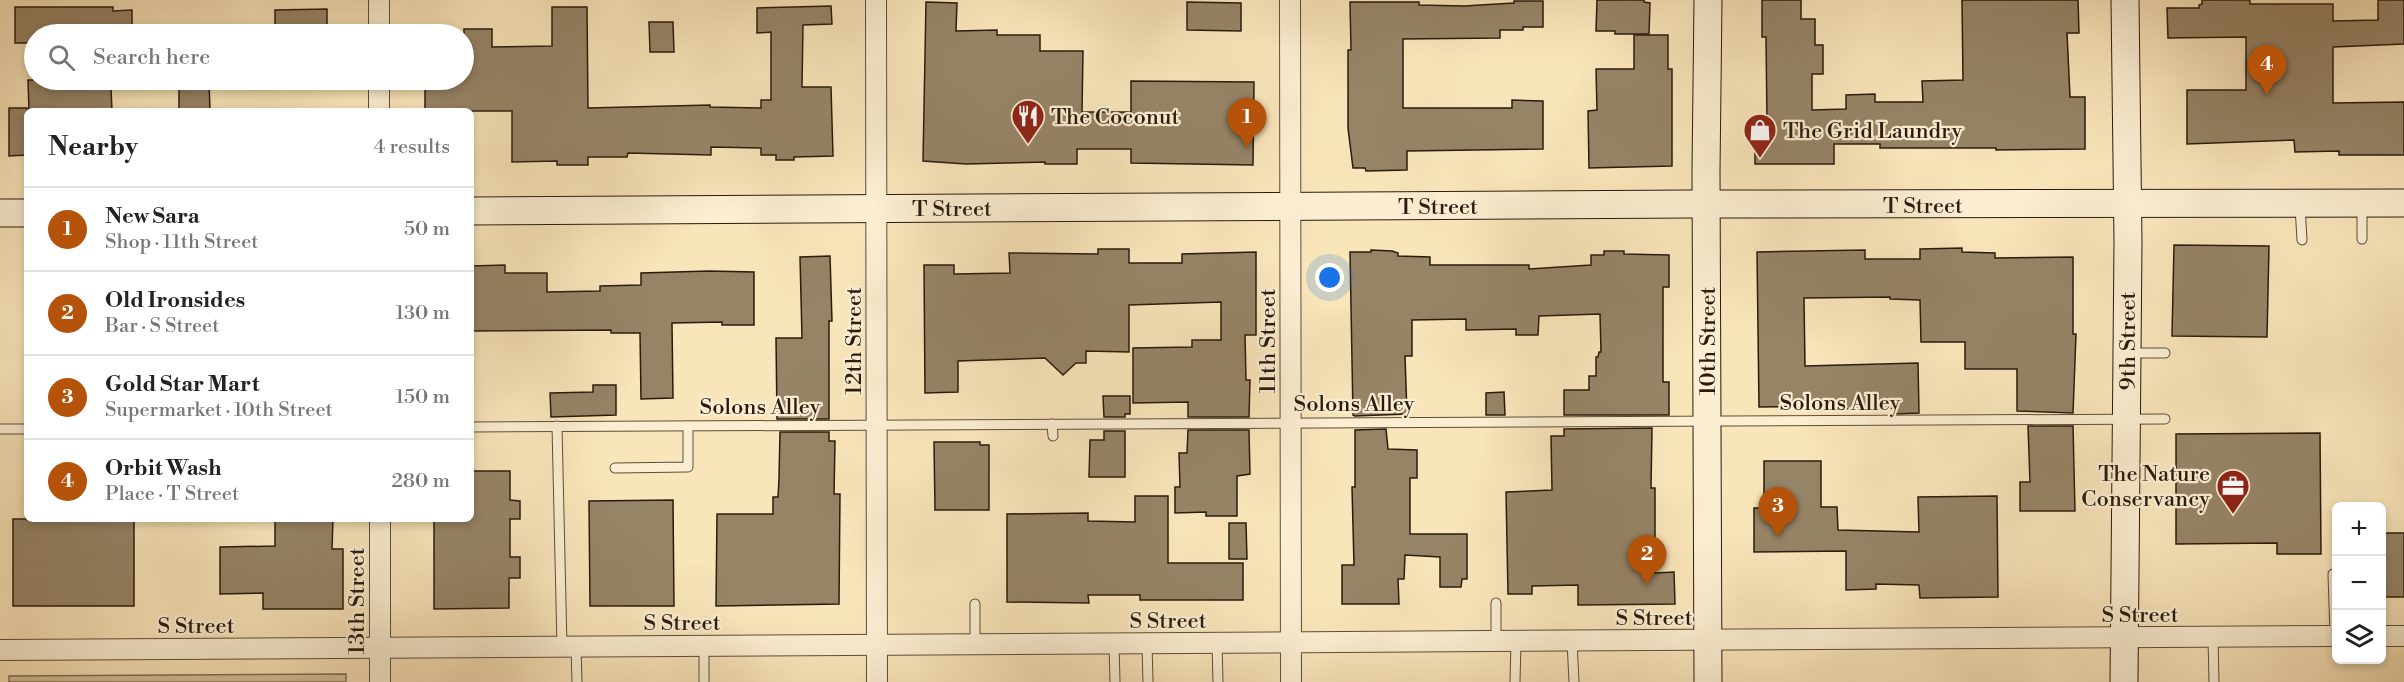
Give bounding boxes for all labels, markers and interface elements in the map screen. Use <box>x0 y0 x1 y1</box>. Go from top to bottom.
search box <box>24 24 474 90</box>
icon: search <box>45 41 78 74</box>
text: Search here <box>93 44 210 71</box>
pin: 4 <box>2248 46 2286 95</box>
restaurant icon: The Coconut <box>1010 98 1046 145</box>
pin: 1 <box>1228 98 1266 148</box>
place label: The Coconut <box>1051 104 1179 131</box>
shop icon: The Grid Laundry <box>1742 112 1778 159</box>
place label: The Grid Laundry <box>1783 118 1962 145</box>
text: Nearby <box>48 131 138 163</box>
text: 4 results <box>373 135 450 160</box>
street label: T Street <box>1883 193 1963 220</box>
street label: T Street <box>1398 194 1478 221</box>
street label: T Street <box>912 196 992 223</box>
text: New Sara <box>105 203 200 230</box>
text: 1 <box>63 217 72 242</box>
text: 50 m <box>404 217 450 242</box>
text: Shop · 11th Street <box>105 230 258 255</box>
your location <box>1315 263 1344 292</box>
street label: 10th Street <box>1695 286 1722 395</box>
text: Old Ironsides <box>105 287 245 314</box>
street label: 12th Street <box>841 287 868 395</box>
street label: 11th Street <box>1255 288 1282 394</box>
street label: 9th Street <box>2115 291 2142 390</box>
text: 2 <box>61 301 74 326</box>
text: 130 m <box>395 301 450 326</box>
text: Bar · S Street <box>105 314 219 339</box>
text: Gold Star Mart <box>105 371 259 398</box>
text: 3 <box>61 385 74 410</box>
text: 150 m <box>395 385 450 410</box>
street label: Solons Alley <box>1780 390 1901 417</box>
street label: Solons Alley <box>1294 391 1415 418</box>
street label: Solons Alley <box>700 394 821 421</box>
text: Supermarket · 10th Street <box>105 398 333 423</box>
text: Orbit Wash <box>105 455 222 482</box>
place label: The Nature Conservancy <box>2081 461 2210 513</box>
office icon: The Nature Conservancy <box>2215 468 2251 515</box>
text: 4 <box>61 469 74 494</box>
text: 280 m <box>391 469 450 494</box>
text: Place · T Street <box>105 482 239 507</box>
pin: 3 <box>1758 488 1798 537</box>
map controls <box>2332 502 2386 664</box>
button: + <box>2332 502 2386 556</box>
pin: 2 <box>1628 536 1666 585</box>
street label: 13th Street <box>344 547 371 655</box>
button: − <box>2332 556 2386 610</box>
street label: S Street <box>2102 602 2179 629</box>
street label: S Street <box>1616 605 1693 632</box>
street label: S Street <box>1130 608 1207 635</box>
street label: S Street <box>644 610 721 637</box>
button: layers <box>2332 610 2386 664</box>
street label: S Street <box>158 613 235 640</box>

